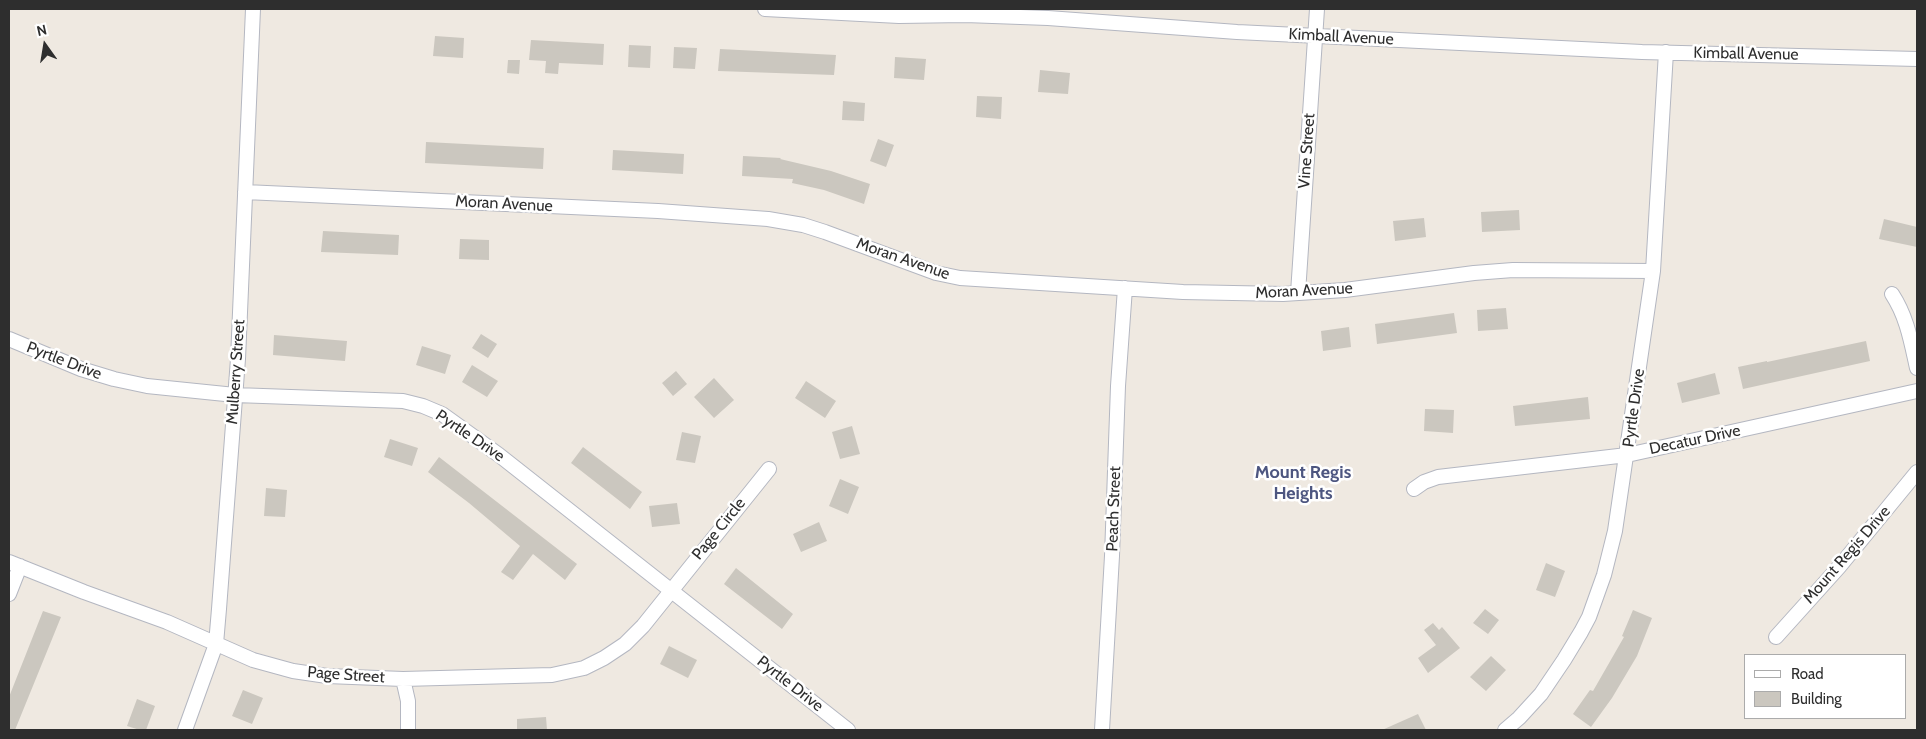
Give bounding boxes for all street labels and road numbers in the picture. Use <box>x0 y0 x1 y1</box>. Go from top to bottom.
street label: Kimball Avenue <box>1288 25 1394 49</box>
street label: Kimball Avenue <box>1693 43 1799 65</box>
street label: Vine Street <box>1295 113 1319 189</box>
street label: Moran Avenue <box>455 192 553 216</box>
street label: Moran Avenue <box>854 234 952 284</box>
street label: Moran Avenue <box>1255 279 1353 303</box>
street label: Mulberry Street <box>223 319 249 425</box>
street label: Pyrtle Drive <box>24 338 104 384</box>
street label: Pyrtle Drive <box>1619 368 1649 448</box>
street label: Pyrtle Drive <box>432 406 508 466</box>
street label: Decatur Drive <box>1648 421 1742 459</box>
street label: Peach Street <box>1103 466 1125 552</box>
street label: Page Circle <box>688 494 750 564</box>
street label: Mount Regis Drive <box>1799 502 1895 608</box>
street label: Pyrtle Drive <box>753 652 827 716</box>
street label: Page Street <box>307 663 385 687</box>

